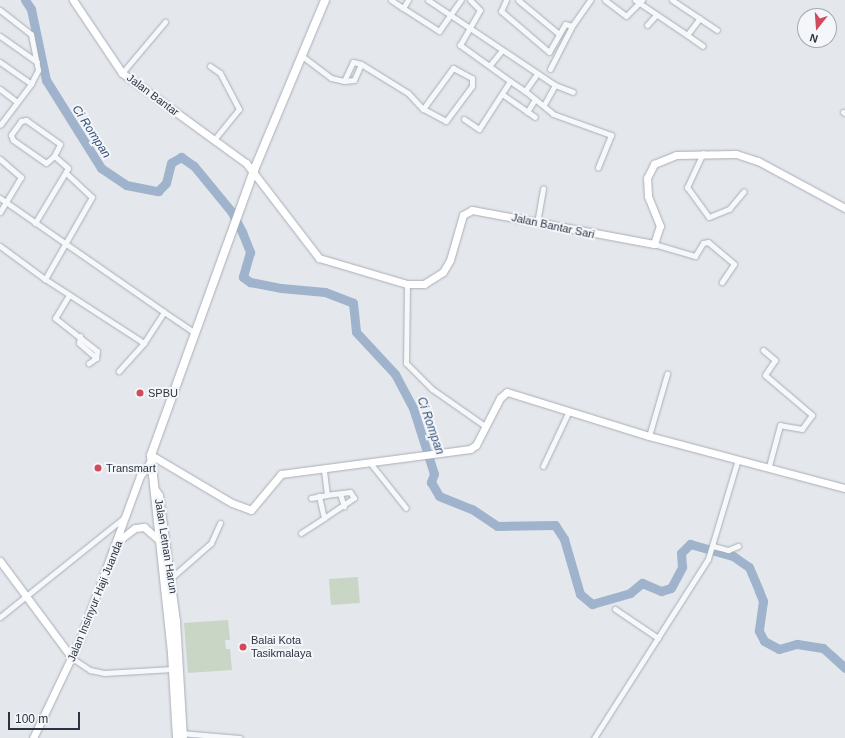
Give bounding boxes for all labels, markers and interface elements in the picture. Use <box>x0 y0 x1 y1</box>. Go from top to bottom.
north arrow <box>797 8 837 48</box>
text: N <box>808 32 819 45</box>
street label: Jalan Bantar <box>124 71 182 119</box>
water label: Ci Rompan <box>69 103 113 161</box>
street label: Jalan Bantar Sari <box>510 211 596 241</box>
place label: SPBU <box>148 386 178 400</box>
marker: SPBU <box>135 388 145 398</box>
water label: Ci Rompan <box>413 395 447 457</box>
place label: Transmart <box>106 461 156 475</box>
marker: Transmart <box>93 463 103 473</box>
street label: Jalan Letnan Harun <box>152 498 180 594</box>
street label: Jalan Insinyur Haji Juanda <box>65 539 125 663</box>
place label: Balai Kota Tasikmalaya <box>251 634 312 660</box>
marker: Balai Kota Tasikmalaya <box>238 642 248 652</box>
scale bar <box>10 704 82 730</box>
text: 100 m <box>15 712 48 726</box>

